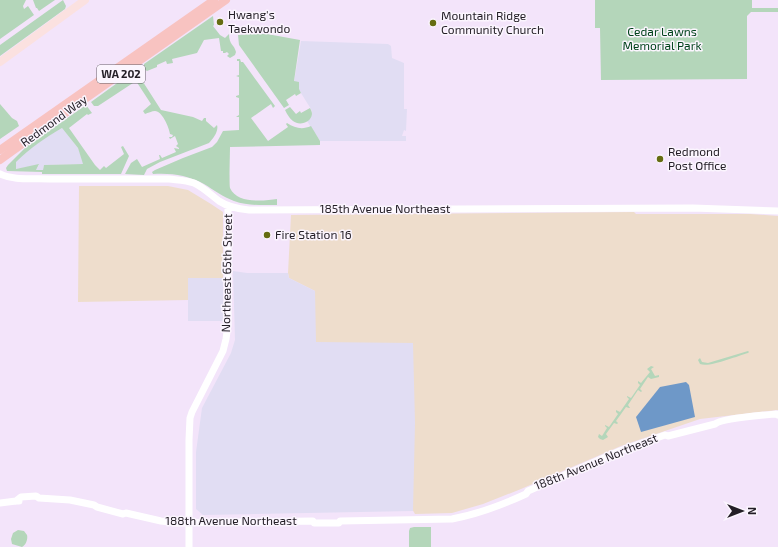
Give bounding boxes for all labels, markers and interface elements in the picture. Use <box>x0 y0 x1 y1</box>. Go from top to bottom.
place label: Hwang's Taekwondo <box>228 7 291 35</box>
place label: Mountain Ridge Community Church <box>441 8 544 36</box>
marker: Hwang's Taekwondo <box>215 17 225 27</box>
marker: Mountain Ridge Community Church <box>428 18 438 28</box>
park label: Cedar Lawns Memorial Park <box>622 24 702 52</box>
road number: WA 202 <box>97 65 145 83</box>
street label: Redmond Way <box>18 91 90 149</box>
place label: Redmond Post Office <box>668 144 727 172</box>
marker: Redmond Post Office <box>655 154 665 164</box>
street label: 185th Avenue Northeast <box>320 201 451 215</box>
street label: Northeast 65th Street <box>218 213 234 333</box>
place label: Fire Station 16 <box>275 227 352 241</box>
marker: Fire Station 16 <box>262 230 272 240</box>
street label: 188th Avenue Northeast <box>532 430 660 492</box>
north arrow <box>722 491 762 531</box>
text: N <box>746 507 759 515</box>
street label: 188th Avenue Northeast <box>165 513 297 527</box>

